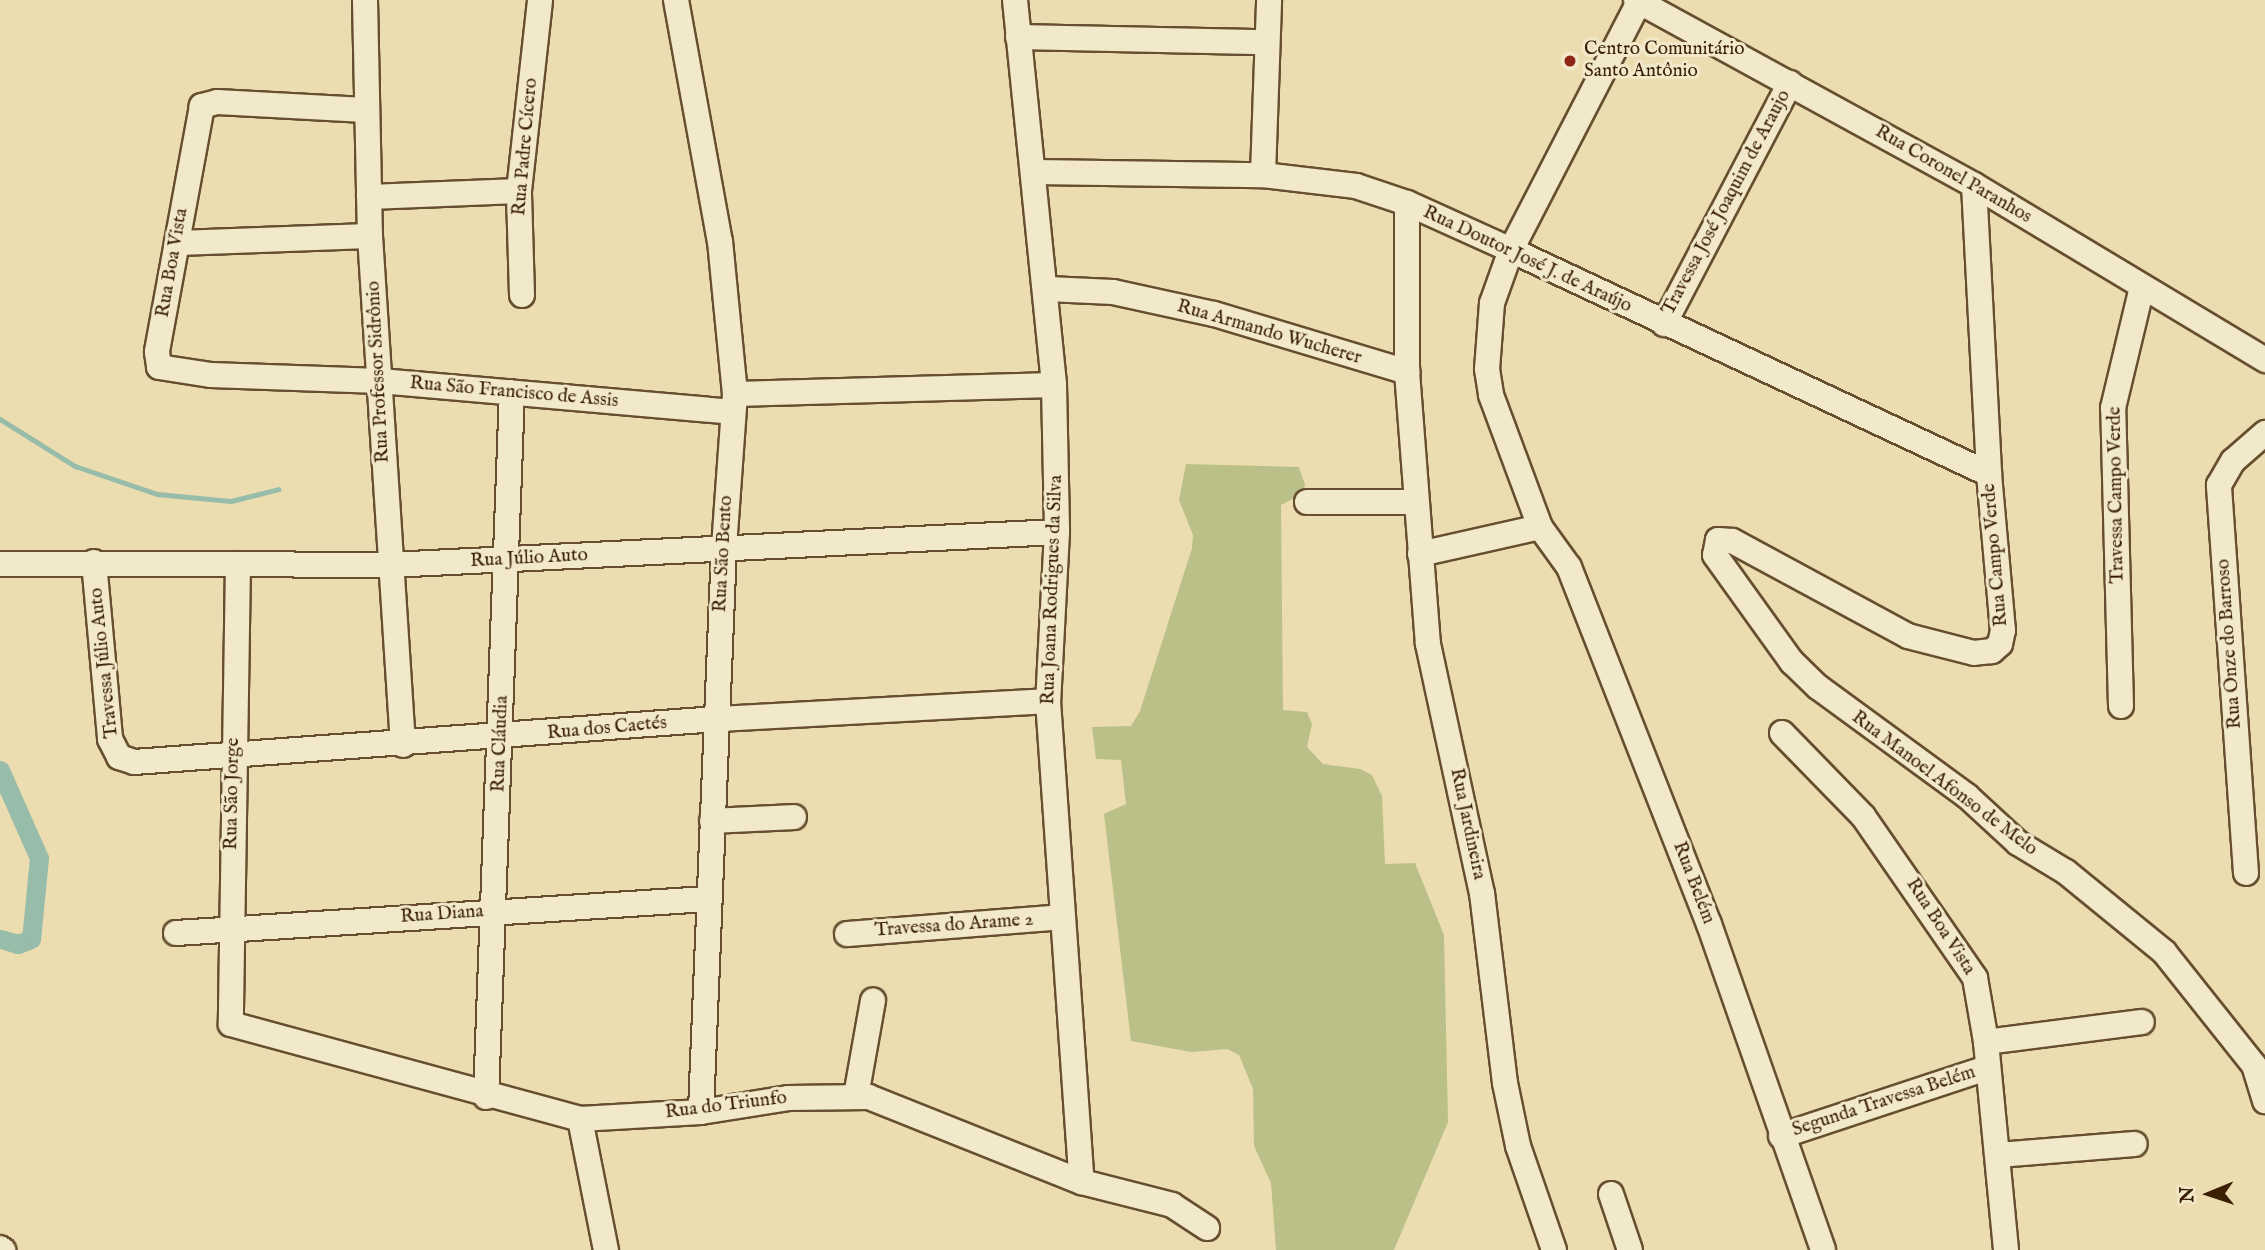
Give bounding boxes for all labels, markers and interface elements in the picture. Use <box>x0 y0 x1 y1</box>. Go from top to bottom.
place label: Centro Comunitário Santo Antônio <box>1584 39 1745 83</box>
marker: Centro Comunitário Santo Antônio <box>1562 53 1578 69</box>
street label: Rua Padre Cícero <box>509 77 543 217</box>
street label: Travessa José Joaquim de Araujo <box>1658 87 1796 319</box>
street label: Rua Coronel Paranhos <box>1871 121 2035 229</box>
street label: Rua Doutor José J. de Araújo <box>1419 202 1635 318</box>
street label: Rua Boa Vista <box>152 207 194 319</box>
street label: Rua Professor Sidrônio <box>363 280 395 464</box>
street label: Rua Armando Wucherer <box>1174 296 1364 370</box>
street label: Rua São Francisco de Assis <box>409 373 619 413</box>
street label: Travessa Campo Verde <box>2104 406 2130 584</box>
street label: Rua Joana Rodrigues da Silva <box>1038 475 1068 705</box>
street label: Rua Campo Verde <box>1978 482 2014 628</box>
street label: Rua São Bento <box>710 495 738 613</box>
street label: Rua Júlio Auto <box>470 545 588 573</box>
street label: Rua Onze do Barroso <box>2213 558 2247 730</box>
street label: Travessa Júlio Auto <box>86 587 124 739</box>
street label: Rua Cláudia <box>488 695 514 793</box>
street label: Rua Manoel Afonso de Melo <box>1847 707 2041 861</box>
street label: Rua dos Caetés <box>546 712 668 746</box>
street label: Rua São Jorge <box>221 738 245 850</box>
street label: Rua Jardineira <box>1444 766 1490 882</box>
street label: Rua Belém <box>1667 839 1719 927</box>
street label: Rua Boa Vista <box>1900 874 1980 980</box>
street label: Rua Diana <box>400 901 484 929</box>
street label: Travessa do Arame 2 <box>874 909 1034 943</box>
street label: Segunda Travessa Belém <box>1790 1062 1978 1142</box>
street label: Rua do Triunfo <box>664 1087 788 1125</box>
north arrow <box>2174 1159 2244 1229</box>
text: N <box>2176 1186 2200 1203</box>

